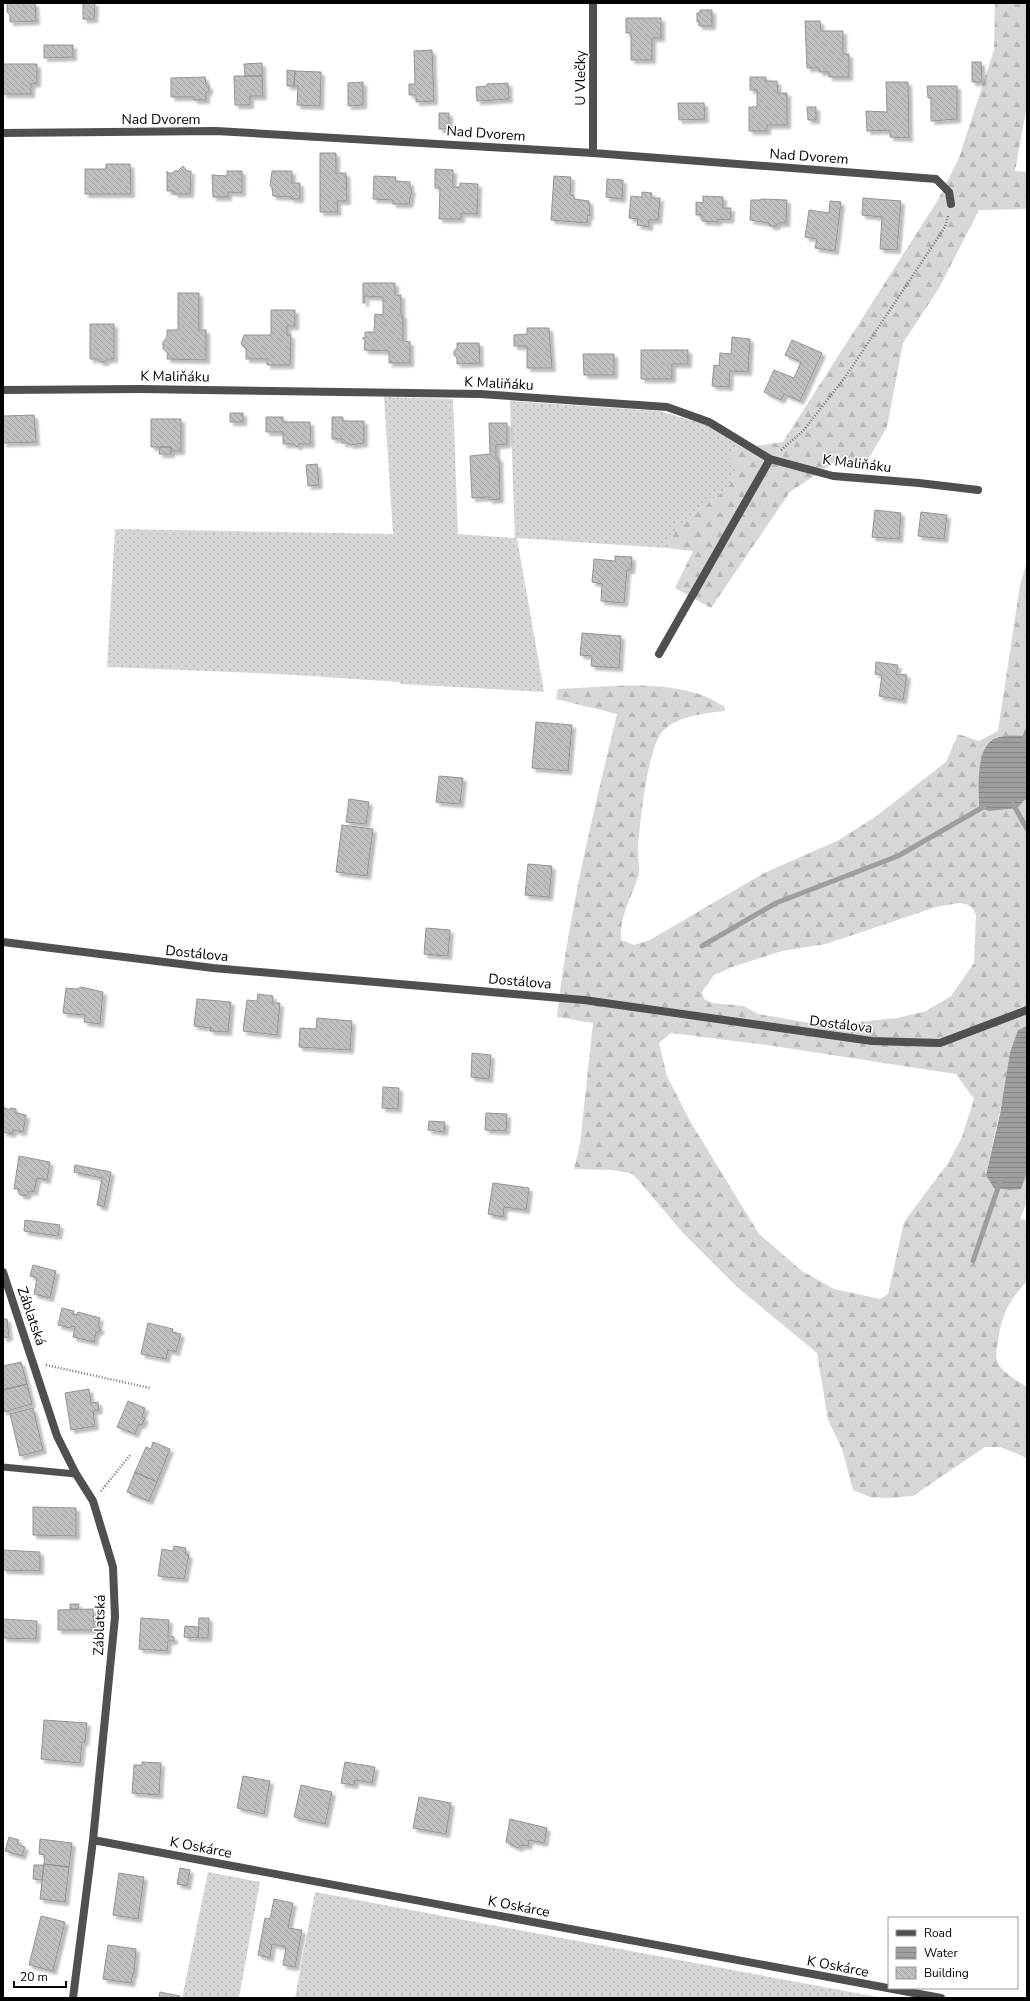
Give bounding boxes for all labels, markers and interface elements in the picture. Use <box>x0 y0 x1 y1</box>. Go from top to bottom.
street label: U Vlečky <box>571 49 590 106</box>
street label: Nad Dvorem <box>121 110 201 129</box>
street label: Nad Dvorem <box>446 121 526 146</box>
street label: Nad Dvorem <box>769 144 849 169</box>
street label: K Maliňáku <box>140 366 210 387</box>
street label: K Maliňáku <box>464 372 534 395</box>
street label: K Maliňáku <box>821 450 893 477</box>
street label: Dostálova <box>164 941 229 966</box>
street label: Dostálova <box>488 969 552 994</box>
street label: Dostálova <box>808 1011 874 1038</box>
street label: Záblatská <box>13 1284 50 1348</box>
street label: Záblatská <box>89 1594 110 1656</box>
street label: K Oskárce <box>168 1832 234 1863</box>
street label: K Oskárce <box>486 1891 552 1922</box>
legend <box>888 1917 1018 1989</box>
text: Road <box>924 1925 952 1941</box>
text: Water <box>924 1945 958 1961</box>
street label: K Oskárce <box>805 1951 871 1982</box>
scale bar <box>14 1963 66 1989</box>
text: Building <box>924 1965 969 1981</box>
text: 20 m <box>20 1969 48 1985</box>

